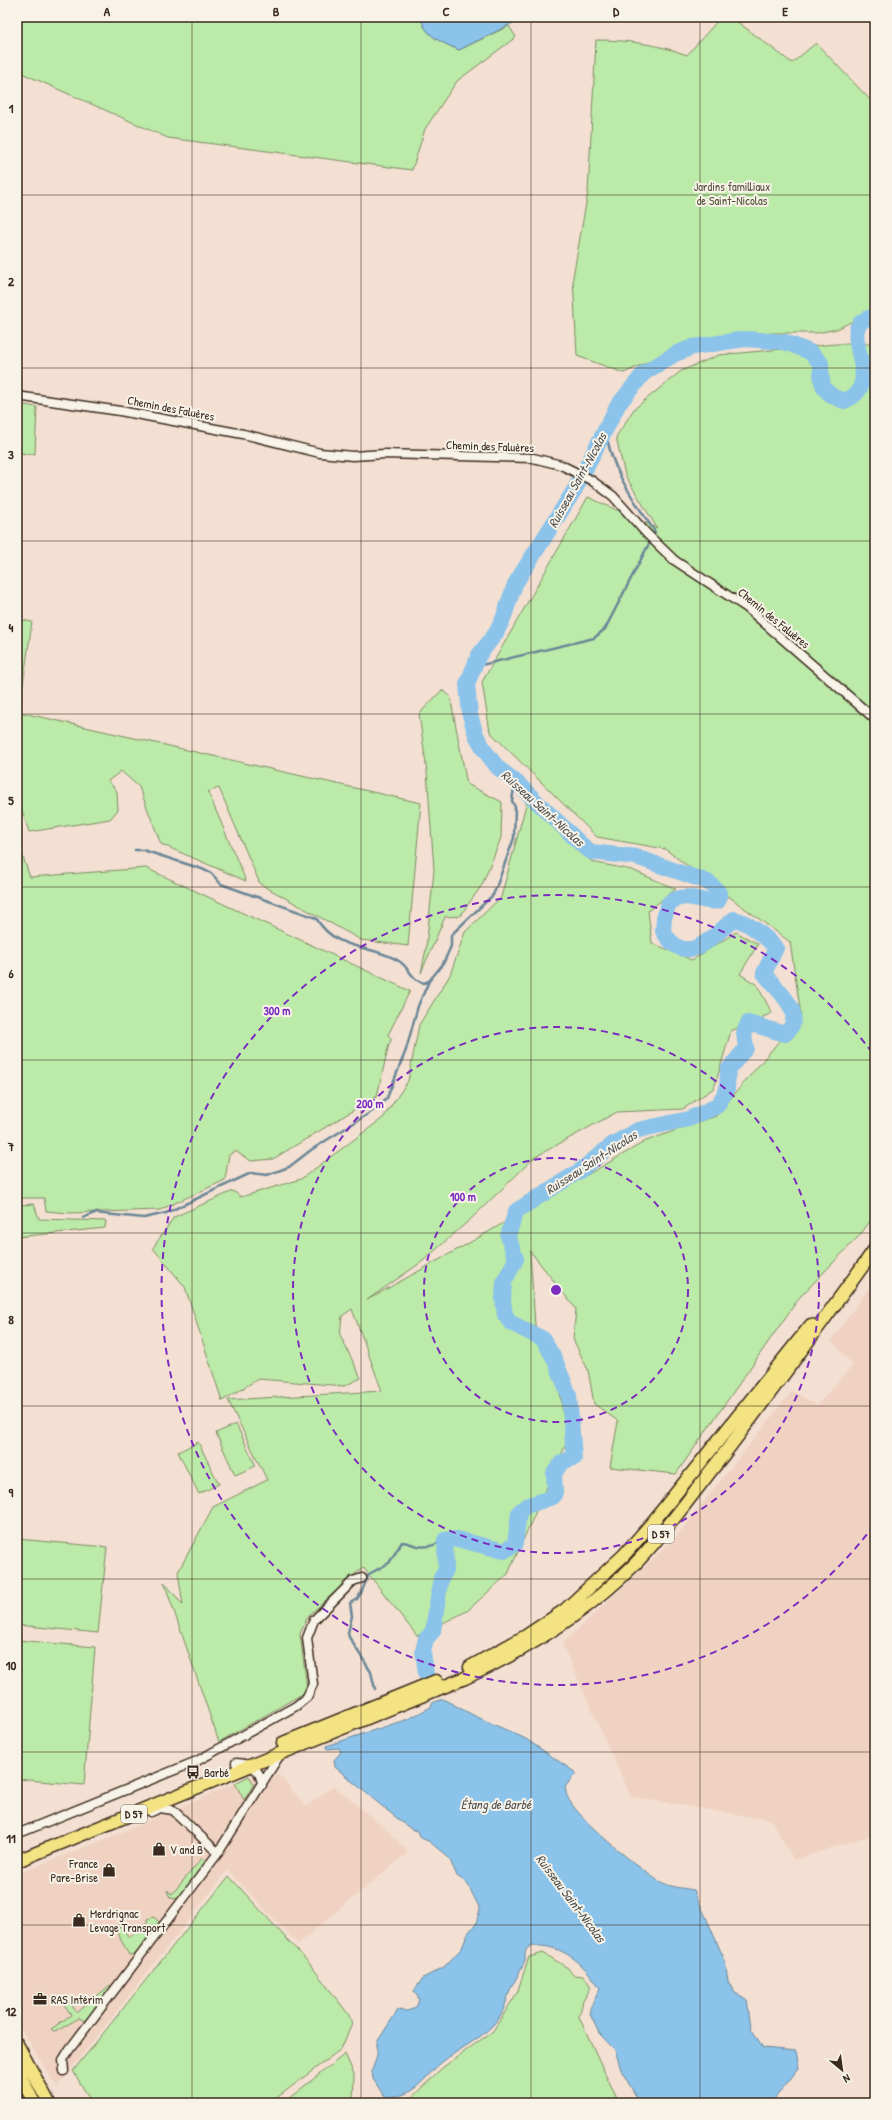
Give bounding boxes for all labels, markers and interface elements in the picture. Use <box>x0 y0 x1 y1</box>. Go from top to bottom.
text: A <box>104 2 111 20</box>
text: B <box>273 2 280 20</box>
text: C <box>442 2 450 20</box>
text: D <box>613 2 620 20</box>
text: E <box>782 2 788 20</box>
text: 1 <box>9 99 14 117</box>
park label: Jardins familliaux de Saint-Nicolas <box>694 178 770 209</box>
text: 2 <box>8 272 15 290</box>
street label: Chemin des Faluères <box>126 391 216 425</box>
water label: Ruisseau Saint-Nicolas <box>543 429 611 531</box>
street label: Chemin des Faluères <box>446 436 535 456</box>
text: 3 <box>8 445 14 463</box>
street label: Chemin des Faluères <box>734 584 814 653</box>
text: 4 <box>9 618 14 636</box>
water label: Ruisseau Saint-Nicolas <box>498 766 589 851</box>
text: 5 <box>8 791 14 809</box>
text: 6 <box>8 964 14 982</box>
text: 300 m <box>263 1002 291 1019</box>
text: 200 m <box>356 1095 384 1112</box>
water label: Ruisseau Saint-Nicolas <box>542 1125 641 1198</box>
text: 7 <box>7 1137 15 1155</box>
text: 100 m <box>450 1188 476 1205</box>
centre of rings <box>549 1283 563 1297</box>
text: 8 <box>8 1310 14 1328</box>
text: 9 <box>9 1483 14 1501</box>
road number: D 57 <box>648 1525 674 1543</box>
text: 10 <box>6 1656 16 1674</box>
bus stop icon: Barbé <box>185 1764 201 1780</box>
place label: Barbé <box>204 1764 229 1781</box>
water label: Étang de Barbé <box>461 1795 532 1814</box>
road number: D 57 <box>121 1805 147 1823</box>
text: 11 <box>6 1829 16 1847</box>
shop icon: V and B <box>151 1841 167 1857</box>
place label: V and B <box>170 1841 203 1858</box>
water label: Ruisseau Saint-Nicolas <box>532 1850 611 1946</box>
place label: France Pare-Brise <box>50 1855 98 1886</box>
shop icon: France Pare-Brise <box>101 1862 117 1878</box>
place label: Merdrignac Levage Transport <box>90 1905 166 1936</box>
shop icon: Merdrignac Levage Transport <box>71 1912 87 1928</box>
office icon: RAS Intérim <box>32 1991 48 2007</box>
place label: RAS Intérim <box>51 1991 103 2008</box>
text: 12 <box>6 2002 17 2020</box>
north arrow <box>822 2050 862 2090</box>
text: N <box>841 2071 853 2086</box>

